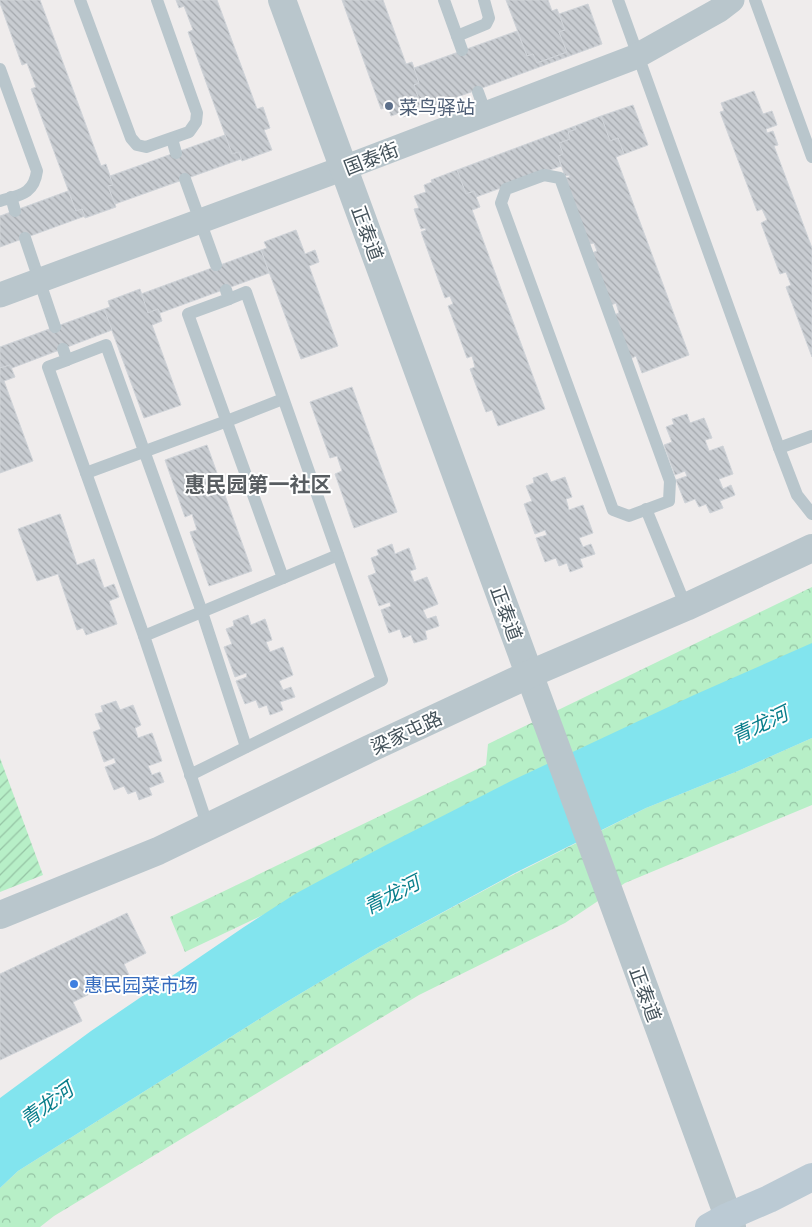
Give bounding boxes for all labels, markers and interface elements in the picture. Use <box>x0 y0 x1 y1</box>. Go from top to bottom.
place label: 菜鸟驿站 <box>399 95 475 118</box>
marker: 菜鸟驿站 <box>383 100 395 112</box>
street label: 国泰街 <box>340 137 402 179</box>
street label: 正泰道 <box>347 202 389 264</box>
district label: 惠民园第一社区 <box>185 471 332 496</box>
street label: 正泰道 <box>486 582 528 644</box>
water label: 青龙河 <box>727 699 795 748</box>
street label: 梁家屯路 <box>367 706 445 758</box>
water label: 青龙河 <box>359 868 427 918</box>
street label: 正泰道 <box>625 963 667 1025</box>
place label: 惠民园菜市场 <box>84 973 198 996</box>
marker: 惠民园菜市场 <box>68 978 80 990</box>
water label: 青龙河 <box>15 1074 81 1131</box>

